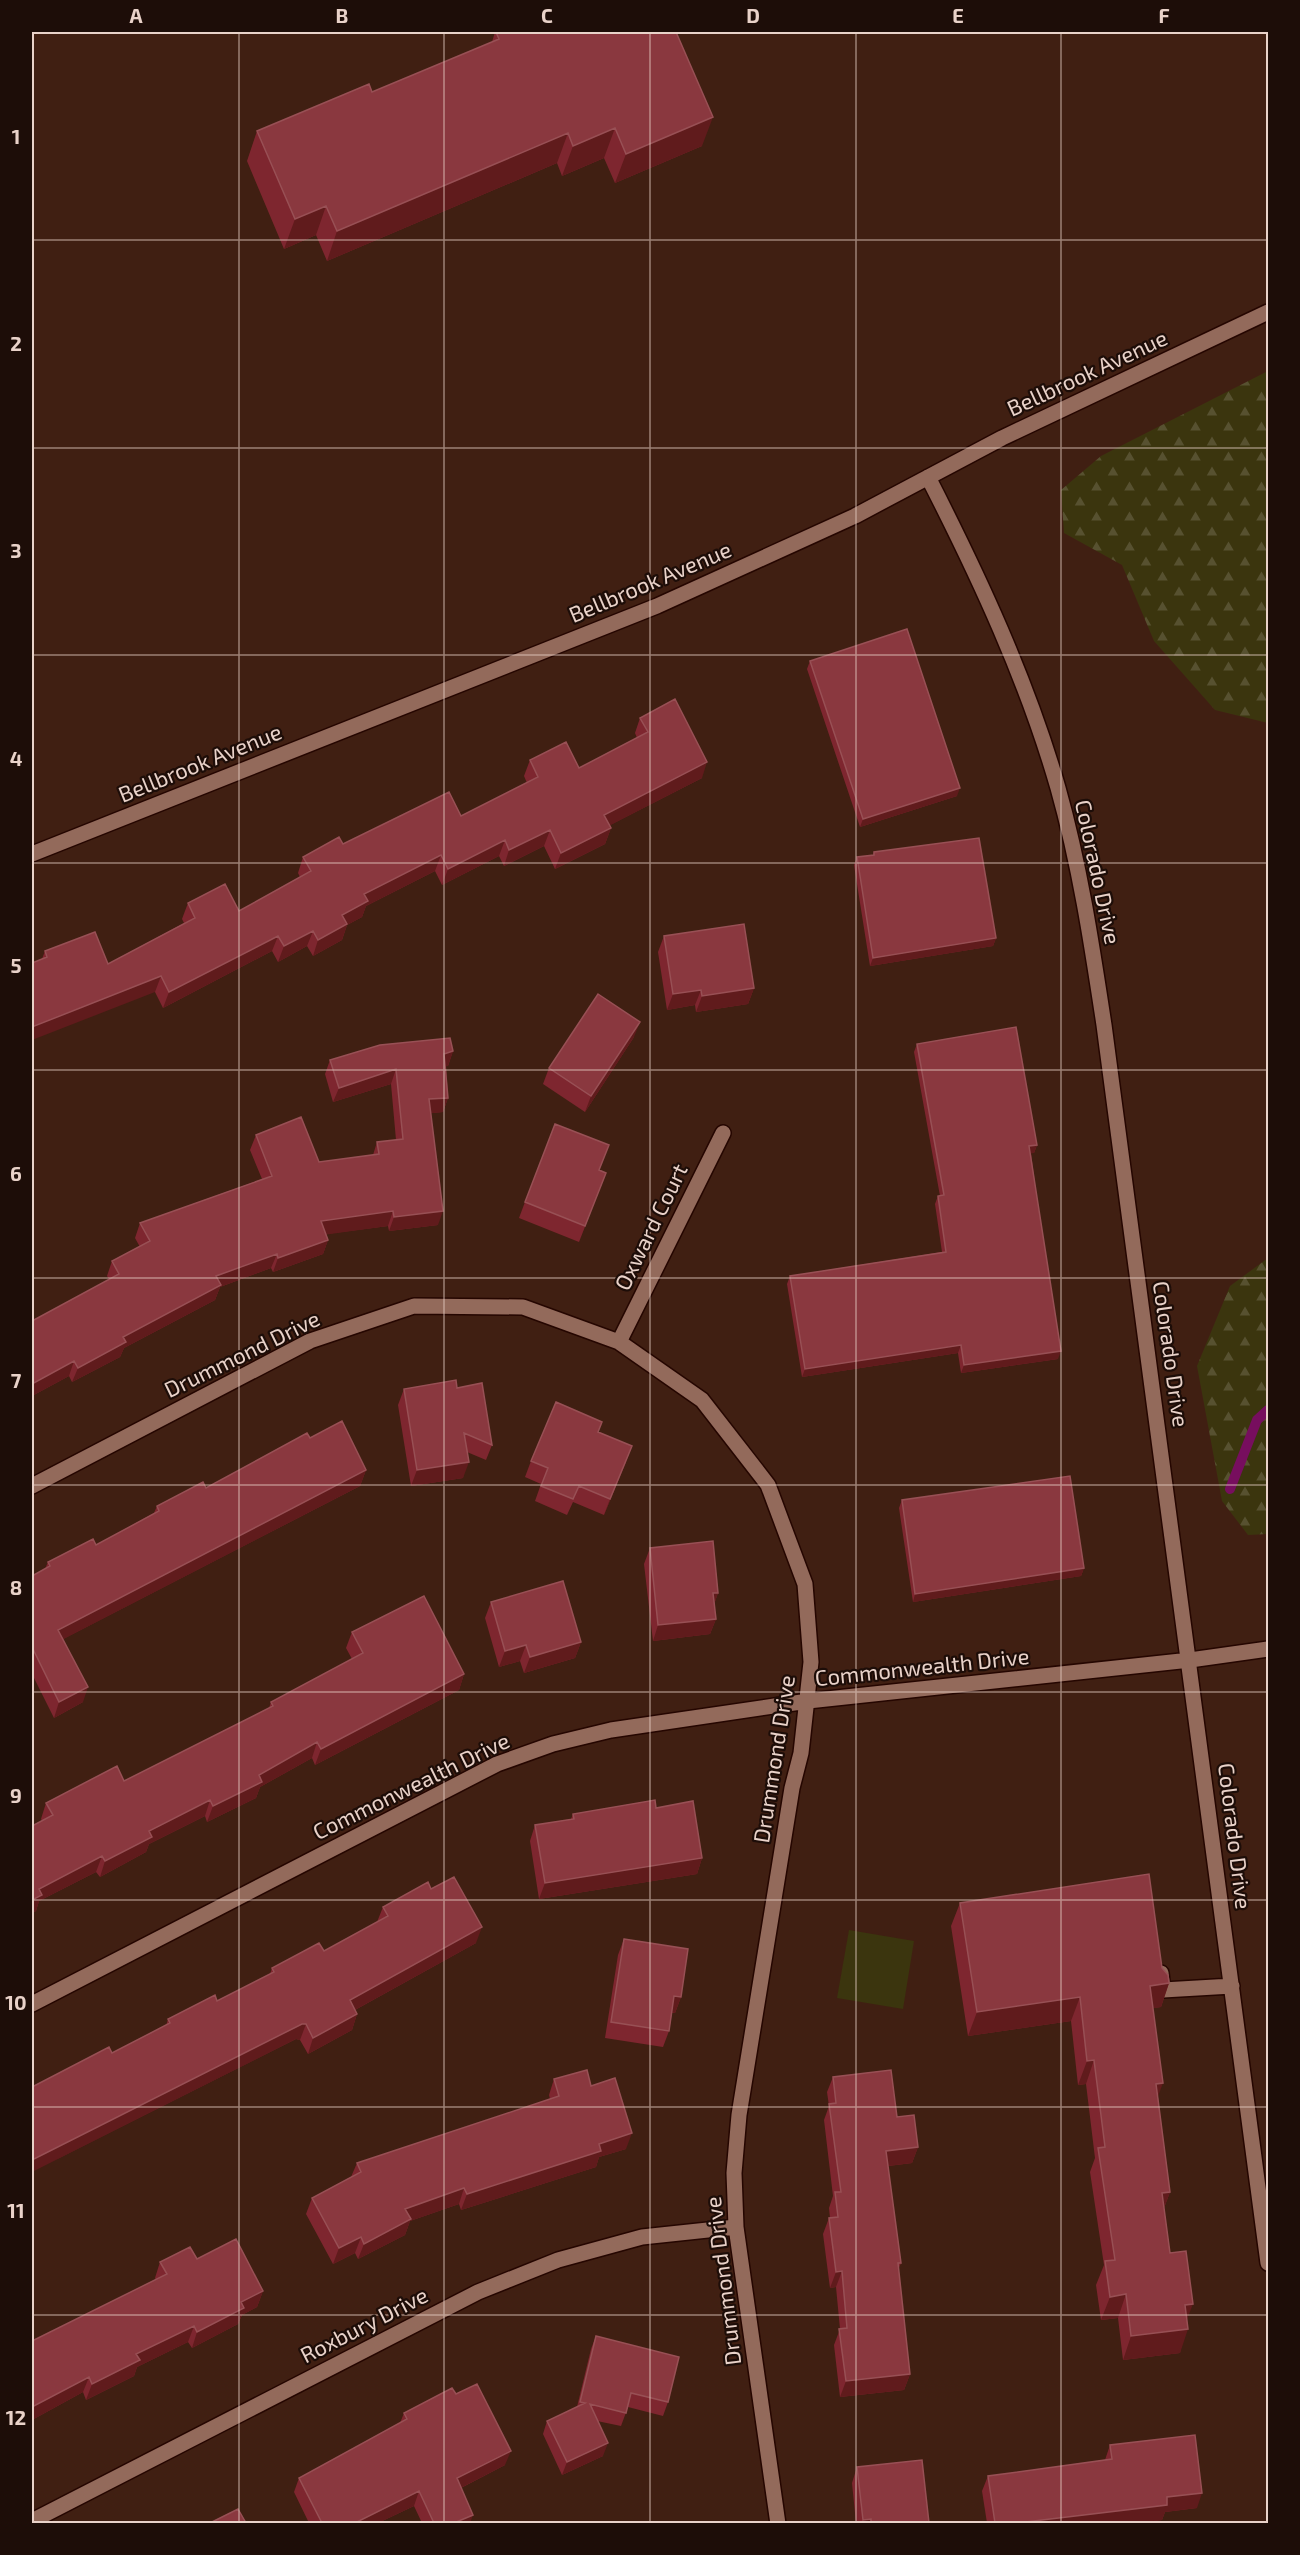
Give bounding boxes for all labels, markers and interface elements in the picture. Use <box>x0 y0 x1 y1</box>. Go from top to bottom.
text: A <box>129 3 143 27</box>
text: B <box>336 3 348 27</box>
text: C <box>541 3 553 27</box>
text: D <box>746 3 760 27</box>
text: E <box>952 3 964 27</box>
text: F <box>1158 3 1170 27</box>
text: 1 <box>12 124 20 148</box>
street label: Bellbrook Avenue <box>1002 324 1171 421</box>
text: 2 <box>10 331 22 355</box>
street label: Bellbrook Avenue <box>565 535 735 627</box>
text: 3 <box>10 538 22 562</box>
street label: Bellbrook Avenue <box>114 717 285 807</box>
text: 4 <box>10 746 23 770</box>
street label: Colorado Drive <box>1071 797 1127 946</box>
text: 5 <box>10 953 22 977</box>
street label: Oxward Court <box>608 1159 692 1294</box>
text: 6 <box>10 1161 22 1185</box>
street label: Colorado Drive <box>1149 1279 1195 1429</box>
street label: Drummond Drive <box>160 1304 323 1402</box>
text: 7 <box>11 1368 22 1392</box>
text: 8 <box>10 1575 22 1599</box>
street label: Commonwealth Drive <box>813 1642 1030 1690</box>
street label: Drummond Drive <box>747 1673 799 1845</box>
street label: Commonwealth Drive <box>308 1726 513 1844</box>
street label: Colorado Drive <box>1214 1761 1258 1911</box>
text: 9 <box>10 1783 22 1807</box>
text: 10 <box>5 1990 27 2014</box>
street label: Drummond Drive <box>699 2195 745 2367</box>
text: 11 <box>7 2198 25 2222</box>
street label: Roxbury Drive <box>295 2281 432 2367</box>
text: 12 <box>6 2405 26 2429</box>

